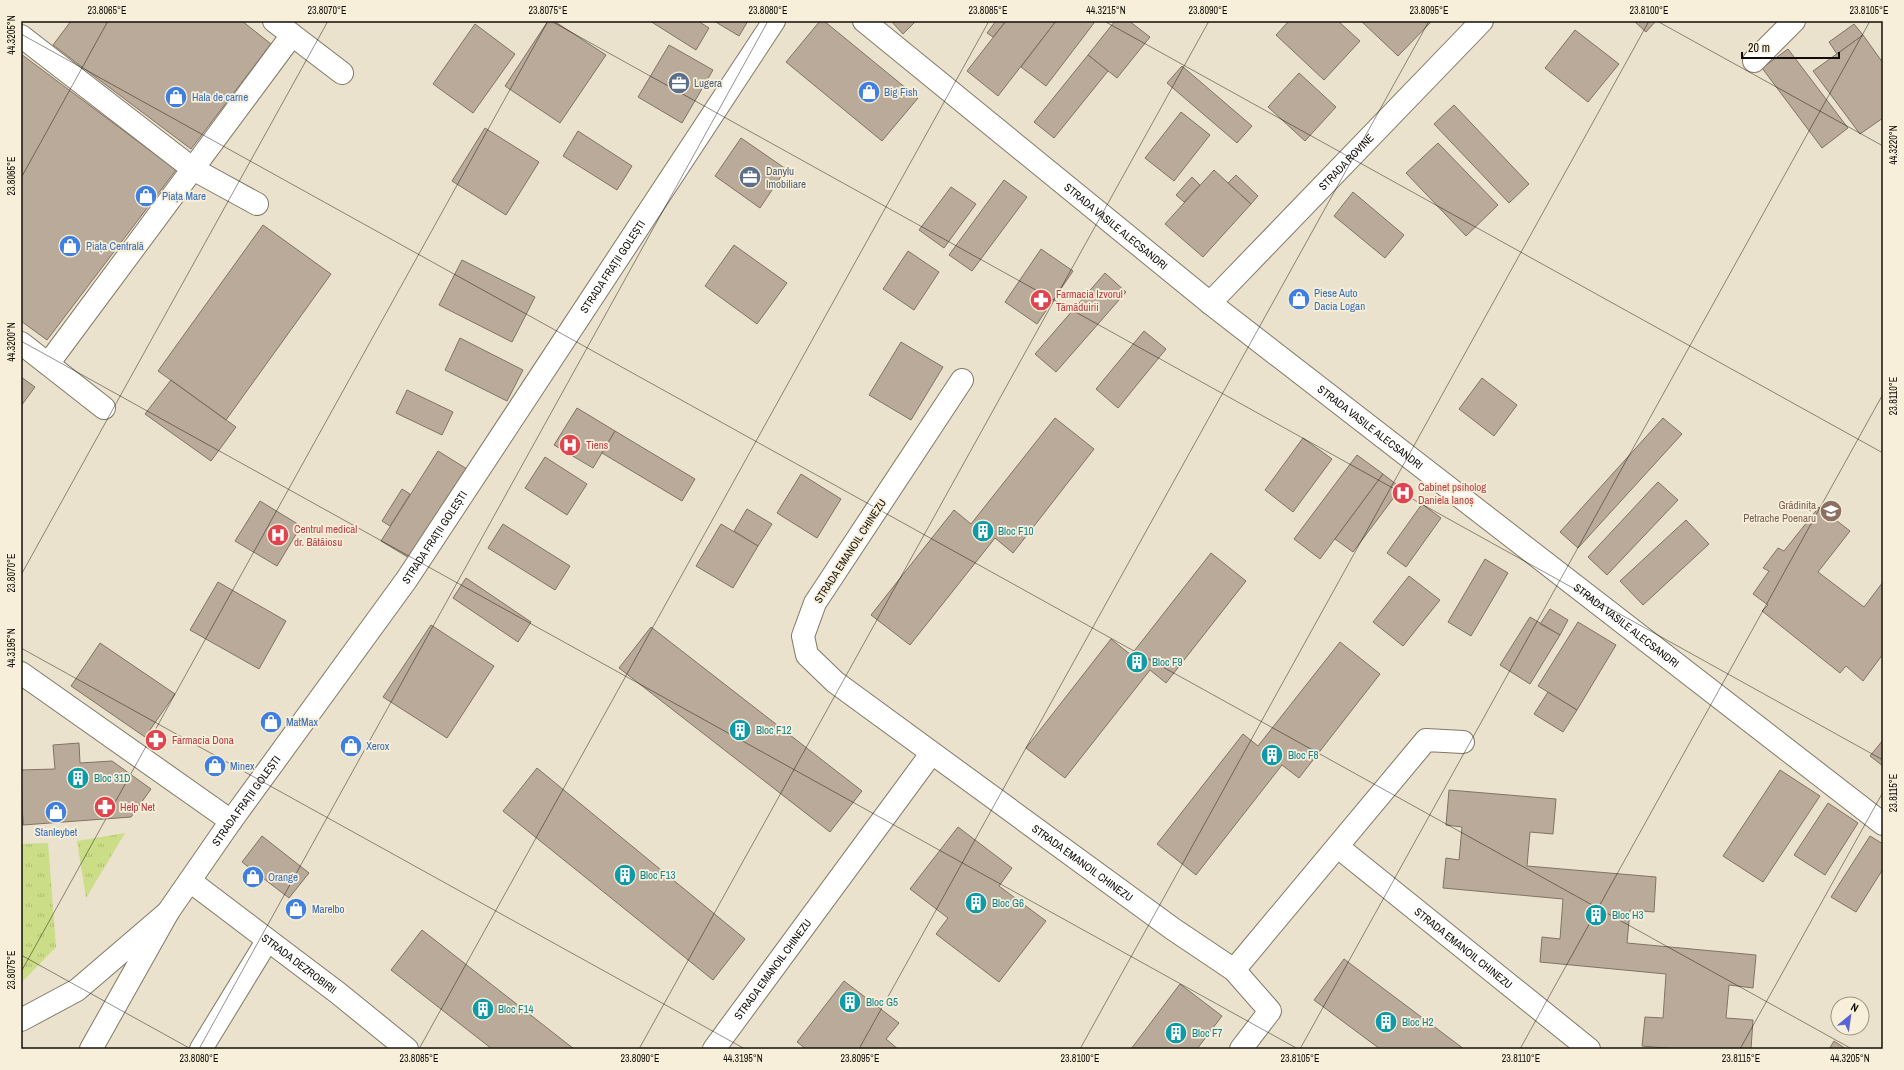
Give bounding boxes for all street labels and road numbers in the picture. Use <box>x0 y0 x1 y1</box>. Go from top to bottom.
street label: STRADA ROVINE <box>1316 131 1377 193</box>
street label: STRADA VASILE ALECSANDRI <box>1061 180 1171 273</box>
street label: STRADA FRAȚII GOLEȘTI <box>577 217 648 316</box>
street label: STRADA VASILE ALECSANDRI <box>1315 382 1426 472</box>
street label: STRADA FRAȚII GOLEȘTI <box>399 488 470 587</box>
street label: STRADA EMANOIL CHINEZU <box>811 496 889 606</box>
street label: STRADA VASILE ALECSANDRI <box>1571 580 1682 671</box>
street label: STRADA FRAȚII GOLEȘTI <box>209 753 283 849</box>
street label: STRADA EMANOIL CHINEZU <box>1029 821 1136 904</box>
street label: STRADA EMANOIL CHINEZU <box>1412 904 1515 992</box>
street label: STRADA EMANOIL CHINEZU <box>731 916 814 1022</box>
street label: STRADA DEZROBIRII <box>259 931 339 997</box>

